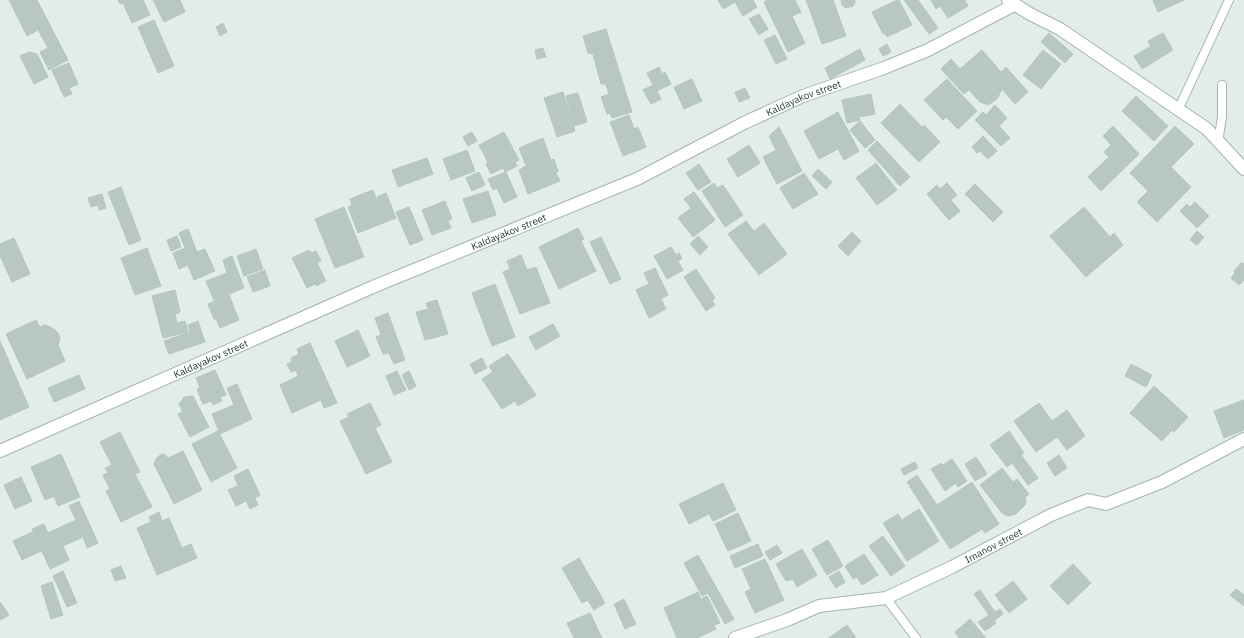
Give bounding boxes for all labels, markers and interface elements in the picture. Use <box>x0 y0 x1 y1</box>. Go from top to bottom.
street label: Kaldayakov street <box>764 77 843 119</box>
street label: Kaldayakov street <box>469 210 549 253</box>
street label: Kaldayakov street <box>171 336 250 380</box>
street label: Imanov street <box>962 525 1025 566</box>

